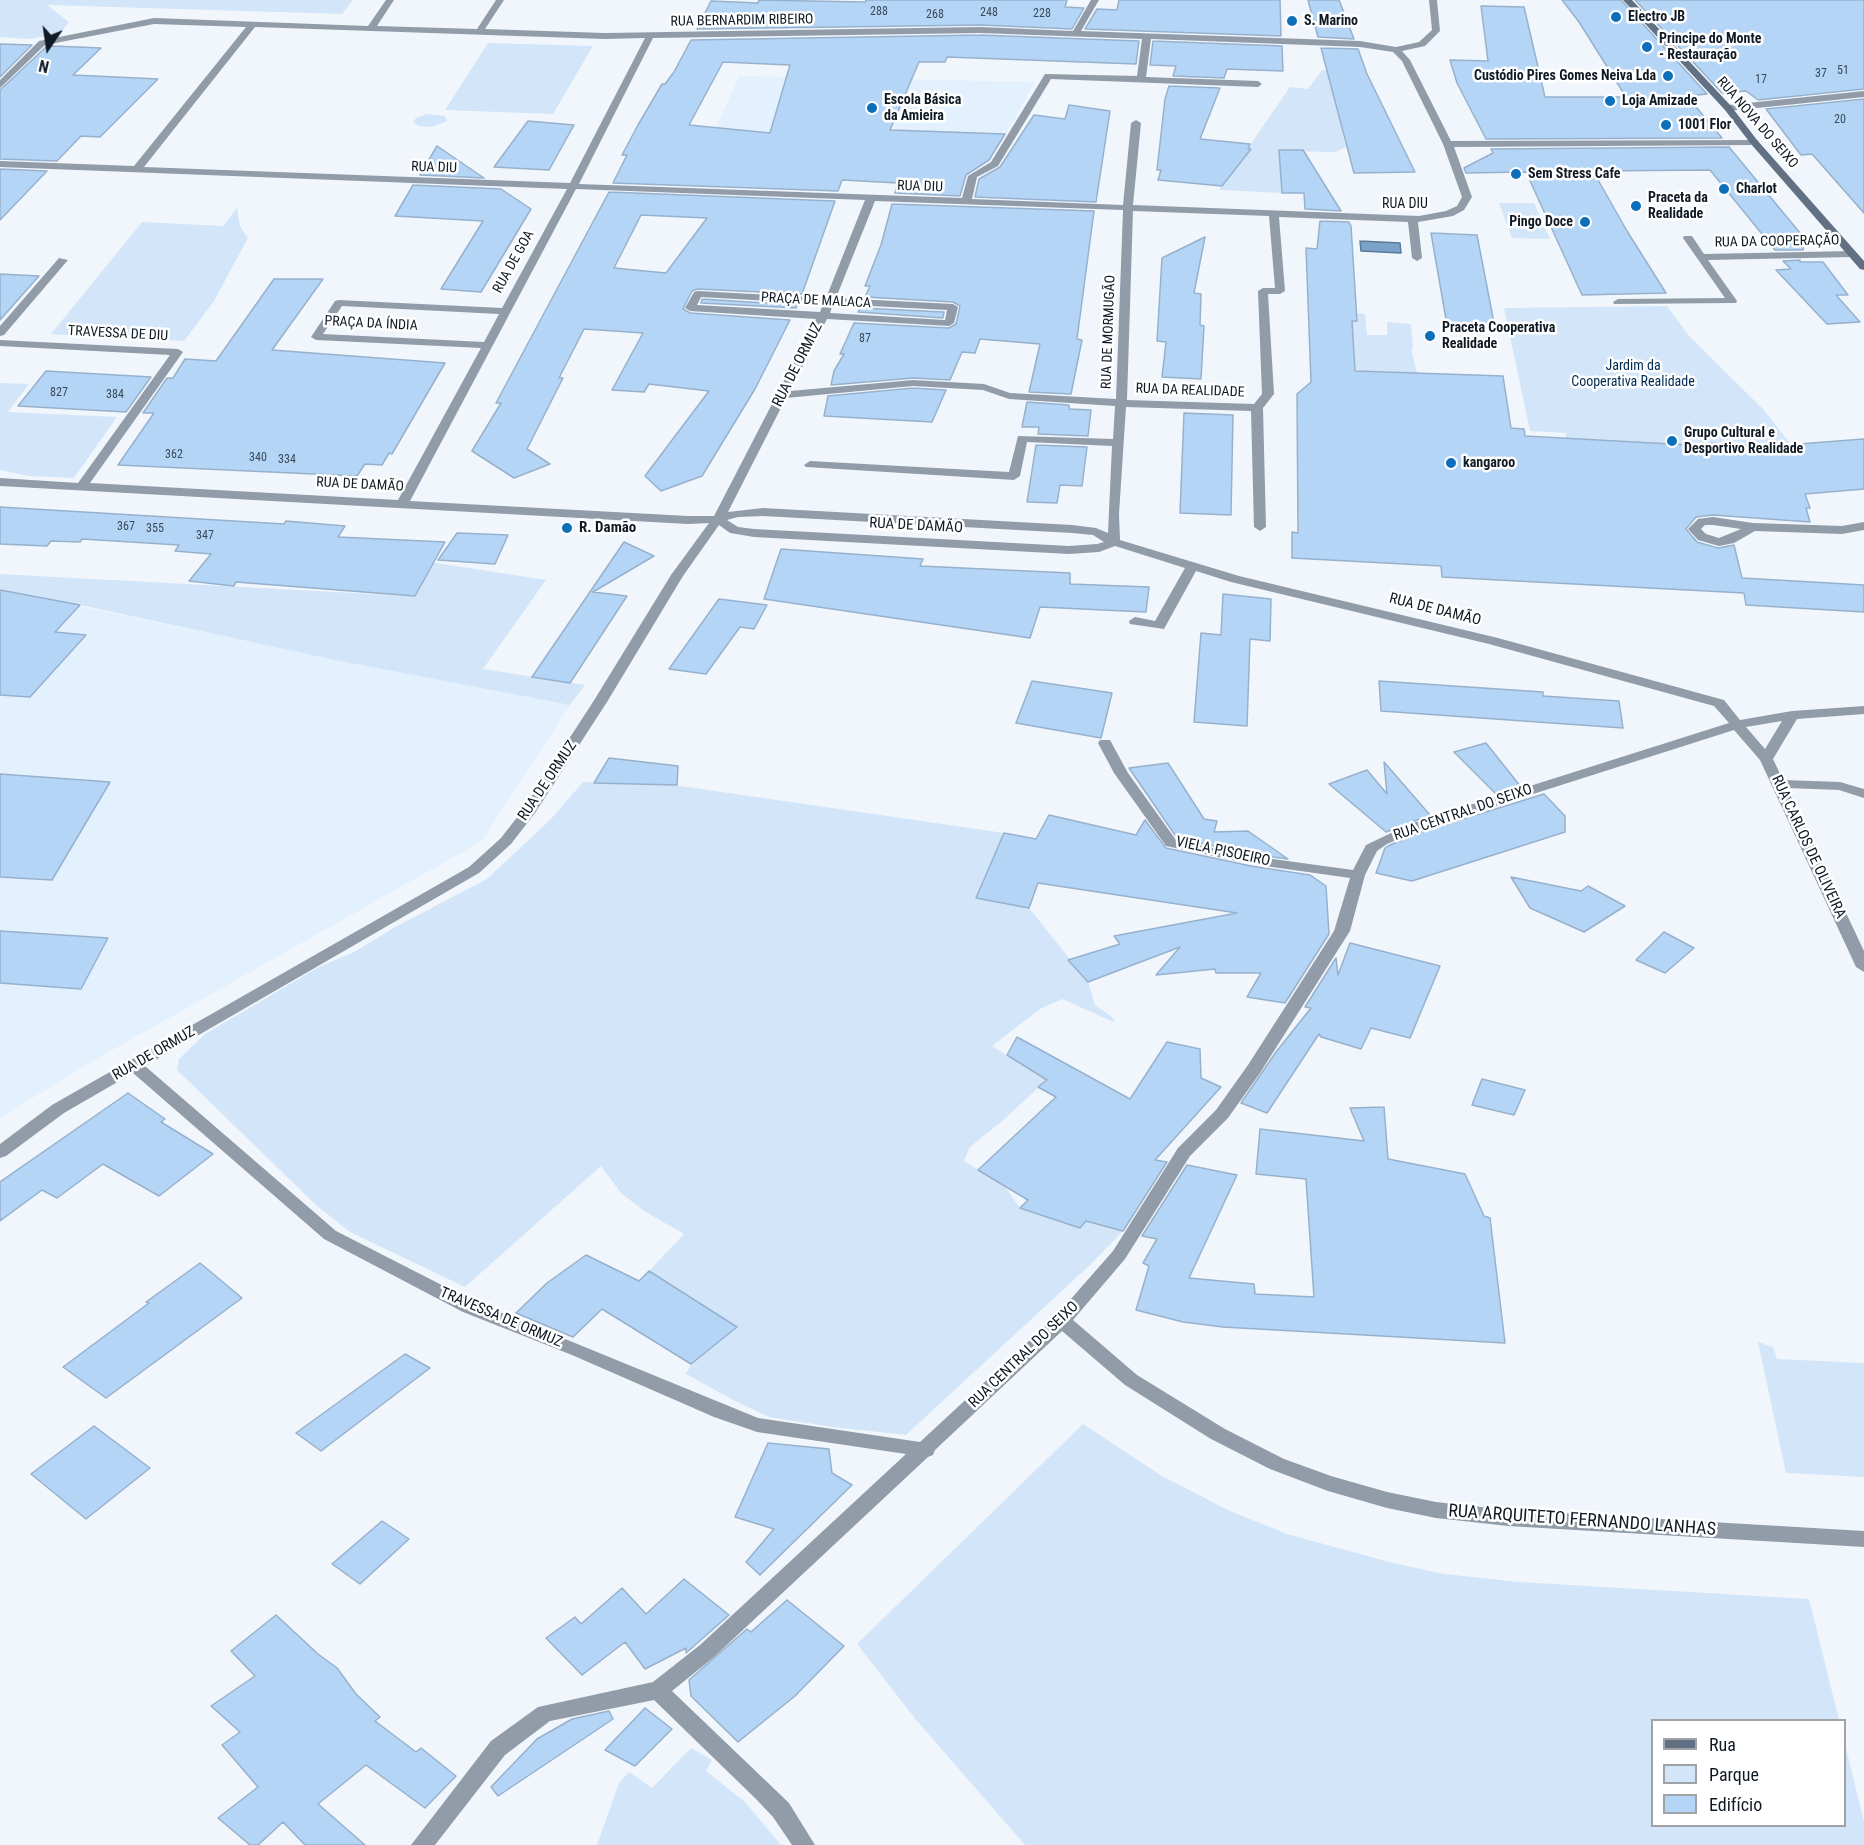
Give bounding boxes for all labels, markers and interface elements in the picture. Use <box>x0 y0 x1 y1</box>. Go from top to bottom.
house number: 288 <box>870 5 888 19</box>
house number: 248 <box>980 6 998 20</box>
house number: 228 <box>1033 7 1051 21</box>
house number: 268 <box>926 8 944 22</box>
place label: Electro JB <box>1628 9 1685 25</box>
marker: Electro JB <box>1609 10 1623 24</box>
street label: RUA BERNARDIM RIBEIRO <box>670 11 814 31</box>
place label: S. Marino <box>1304 13 1358 29</box>
marker: S. Marino <box>1285 14 1299 28</box>
north arrow <box>18 18 78 78</box>
place label: Principe do Monte - Restauração <box>1659 31 1761 63</box>
marker: Principe do Monte - Restauração <box>1640 40 1654 54</box>
text: N <box>37 56 51 76</box>
house number: 51 <box>1837 64 1849 78</box>
house number: 37 <box>1815 67 1827 81</box>
place label: Custódio Pires Gomes Neiva Lda <box>1474 68 1656 84</box>
marker: Custódio Pires Gomes Neiva Lda <box>1661 69 1675 83</box>
house number: 17 <box>1755 73 1767 87</box>
street label: RUA NOVA DO SEIXO <box>1713 74 1801 172</box>
place label: Escola Básica da Amieira <box>884 92 961 124</box>
place label: Loja Amizade <box>1622 93 1697 109</box>
marker: Loja Amizade <box>1603 94 1617 108</box>
marker: Escola Básica da Amieira <box>865 101 879 115</box>
house number: 20 <box>1834 113 1846 127</box>
place label: 1001 Flor <box>1678 117 1731 133</box>
marker: 1001 Flor <box>1659 118 1673 132</box>
street label: RUA DIU <box>411 159 457 177</box>
place label: Sem Stress Cafe <box>1528 166 1621 182</box>
marker: Sem Stress Cafe <box>1509 167 1523 181</box>
street label: RUA DIU <box>897 178 943 196</box>
place label: Charlot <box>1736 181 1777 197</box>
marker: Charlot <box>1717 182 1731 196</box>
place label: Praceta da Realidade <box>1648 190 1708 222</box>
street label: RUA DIU <box>1382 196 1428 212</box>
marker: Praceta da Realidade <box>1629 199 1643 213</box>
place label: Pingo Doce <box>1509 214 1573 230</box>
marker: Pingo Doce <box>1578 215 1592 229</box>
street label: RUA DE GOA <box>490 228 538 296</box>
street label: RUA DA COOPERAÇÃO <box>1714 233 1840 251</box>
street label: RUA DE MORMUGÃO <box>1099 275 1119 389</box>
street label: PRAÇA DE MALACA <box>761 290 871 312</box>
street label: PRAÇA DA ÍNDIA <box>324 313 418 335</box>
street label: RUA DE ORMUZ <box>769 320 827 410</box>
place label: Praceta Cooperativa Realidade <box>1442 320 1555 352</box>
street label: TRAVESSA DE DIU <box>67 323 169 345</box>
marker: Praceta Cooperativa Realidade <box>1423 329 1437 343</box>
house number: 87 <box>859 332 871 346</box>
park label: Jardim da Cooperativa Realidade <box>1571 358 1695 390</box>
street label: RUA DA REALIDADE <box>1135 381 1245 401</box>
house number: 827 <box>50 386 68 400</box>
house number: 384 <box>106 388 124 402</box>
place label: Grupo Cultural e Desportivo Realidade <box>1684 425 1803 458</box>
marker: Grupo Cultural e Desportivo Realidade <box>1665 434 1679 448</box>
house number: 362 <box>165 448 183 462</box>
house number: 340 <box>249 451 267 465</box>
house number: 334 <box>278 453 296 467</box>
place label: kangaroo <box>1463 455 1515 471</box>
marker: kangaroo <box>1444 456 1458 470</box>
street label: RUA DE DAMÃO <box>316 474 404 496</box>
street label: RUA DE DAMÃO <box>869 515 963 537</box>
place label: R. Damão <box>579 519 636 537</box>
house number: 367 <box>117 520 135 534</box>
marker: R. Damão <box>560 521 574 535</box>
house number: 355 <box>146 522 164 536</box>
house number: 347 <box>196 529 214 543</box>
street label: RUA DE DAMÃO <box>1387 590 1483 630</box>
street label: RUA DE ORMUZ <box>515 738 581 824</box>
street label: RUA CARLOS DE OLIVEIRA <box>1767 773 1849 921</box>
street label: RUA CENTRAL DO SEIXO <box>1391 781 1535 845</box>
street label: VIELA PISOEIRO <box>1174 833 1272 871</box>
street label: RUA DE ORMUZ <box>110 1023 198 1085</box>
street label: TRAVESSA DE ORMUZ <box>437 1284 565 1352</box>
street label: RUA CENTRAL DO SEIXO <box>965 1298 1083 1412</box>
street label: RUA ARQUITETO FERNANDO LANHAS <box>1447 1501 1717 1541</box>
legend <box>1651 1719 1846 1827</box>
text: Rua <box>1709 1734 1736 1755</box>
text: Parque <box>1709 1764 1759 1785</box>
text: Edifício <box>1709 1794 1762 1815</box>

